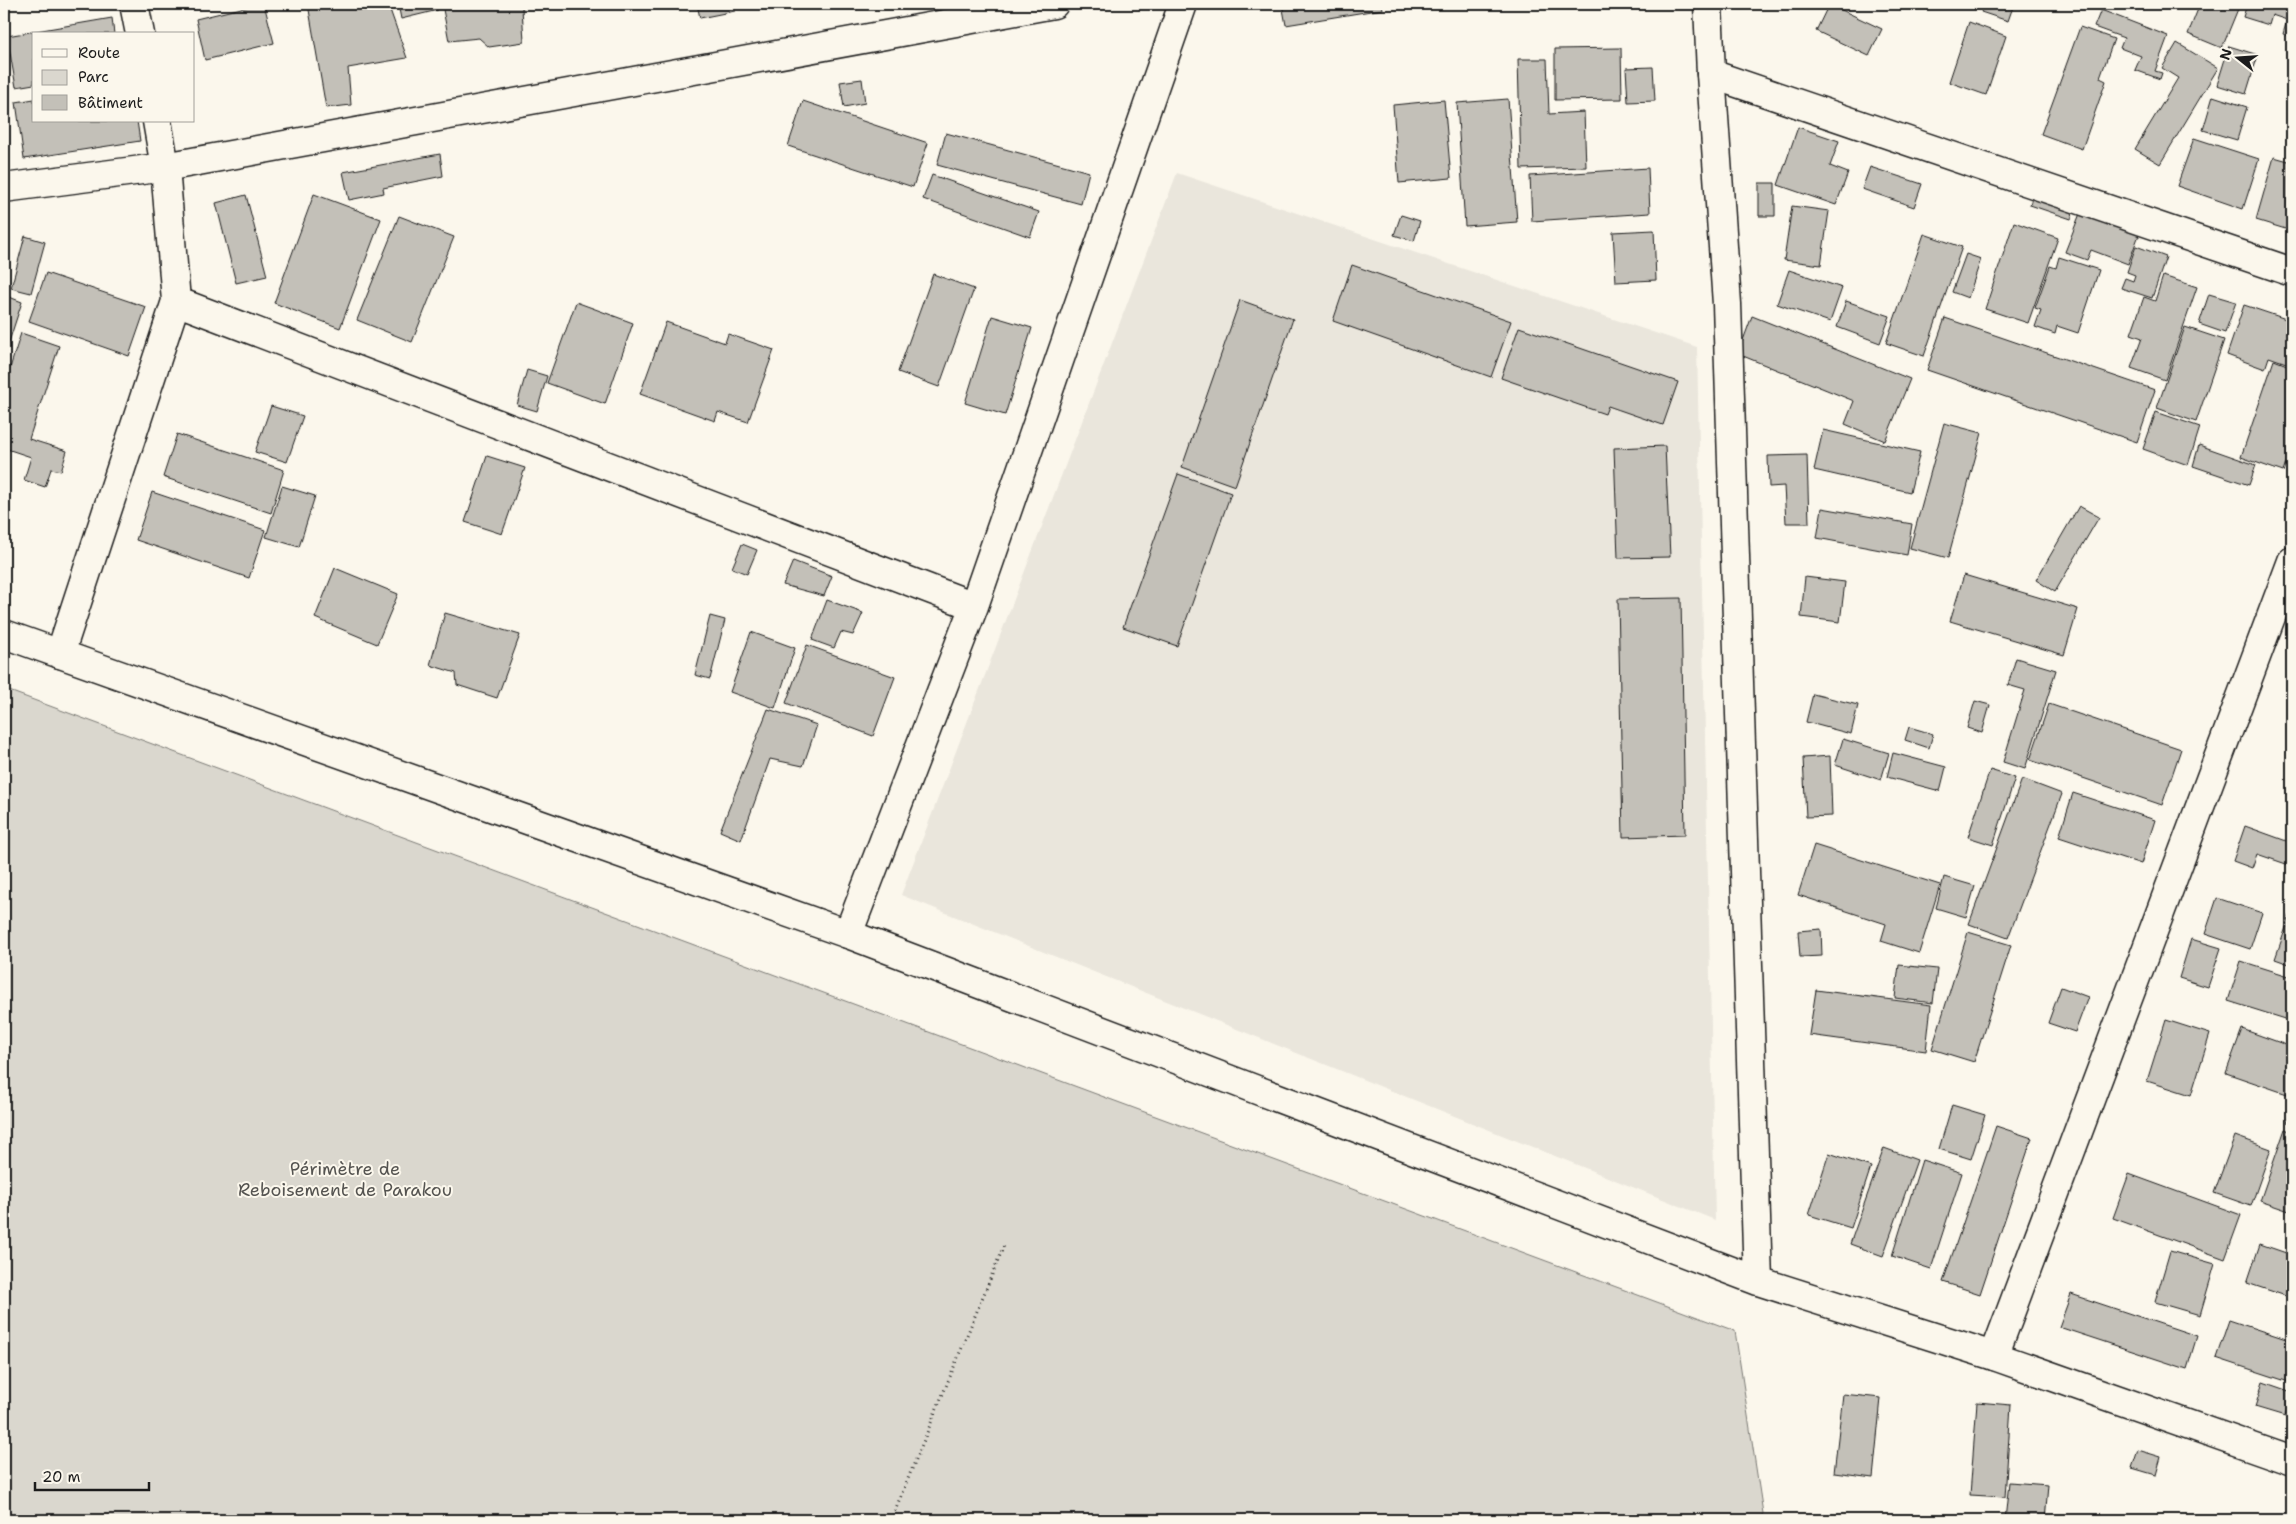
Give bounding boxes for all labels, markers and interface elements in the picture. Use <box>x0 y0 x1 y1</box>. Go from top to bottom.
legend <box>32 32 195 122</box>
north arrow <box>2214 32 2264 82</box>
text: Route <box>78 43 120 63</box>
text: N <box>2215 46 2236 62</box>
text: Parc <box>78 67 109 87</box>
text: Bâtiment <box>78 93 143 113</box>
park label: Périmètre de Reboisement de Parakou <box>238 1157 452 1202</box>
scale bar <box>35 1459 149 1491</box>
text: 20 m <box>42 1467 81 1487</box>

